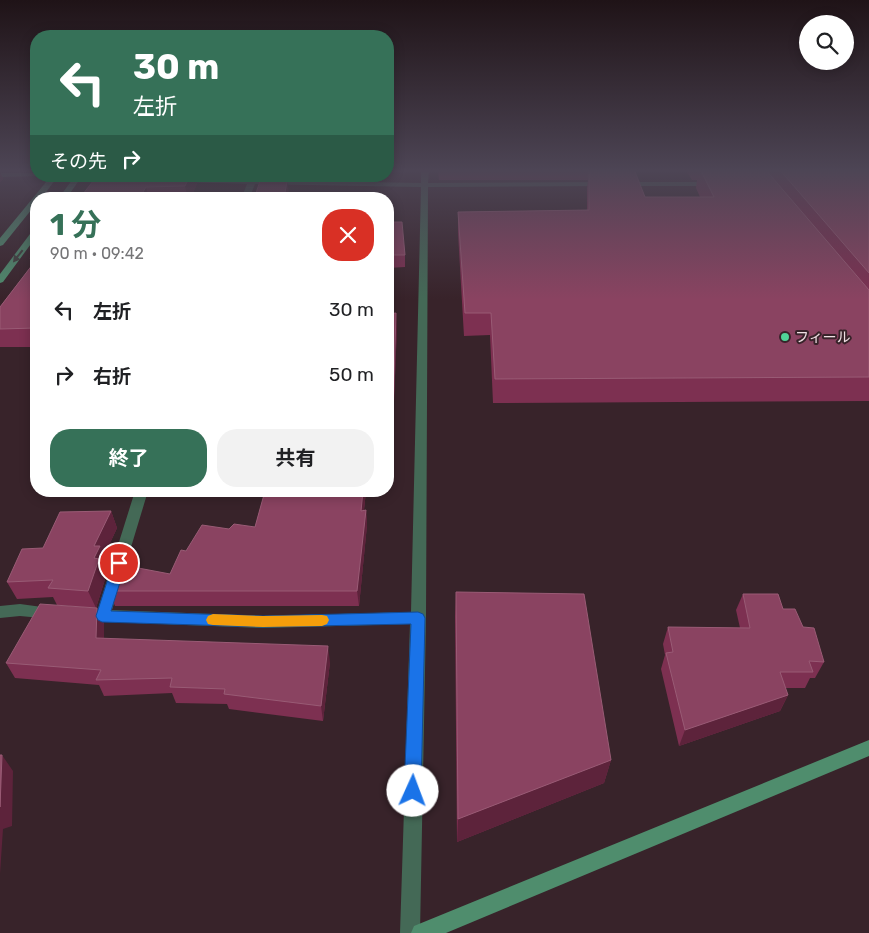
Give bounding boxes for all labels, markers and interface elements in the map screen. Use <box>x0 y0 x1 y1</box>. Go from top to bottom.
map controls <box>799 15 854 70</box>
button: search <box>799 15 854 70</box>
text: 30 m <box>133 46 219 88</box>
icon: left <box>50 50 115 115</box>
text: 左折 <box>133 93 177 120</box>
icon: right <box>117 145 145 173</box>
text: その先 <box>50 150 107 173</box>
text: 1 分 <box>50 207 101 243</box>
button: close <box>322 209 374 261</box>
text: 90 m · 09:42 <box>50 244 144 263</box>
one-way arrow <box>13 249 23 263</box>
icon: left <box>50 296 78 324</box>
text: 30 m <box>329 298 374 321</box>
text: 左折 <box>93 300 131 323</box>
place label: フィール <box>795 329 851 346</box>
marker: フィール <box>779 331 791 343</box>
icon: right <box>50 361 78 389</box>
text: 50 m <box>329 363 374 386</box>
text: 右折 <box>93 365 131 388</box>
button: 終了 <box>50 429 207 487</box>
button: 共有 <box>217 429 374 487</box>
pin <box>98 542 140 584</box>
icon: arrive <box>105 549 133 577</box>
position arrow <box>386 764 438 816</box>

